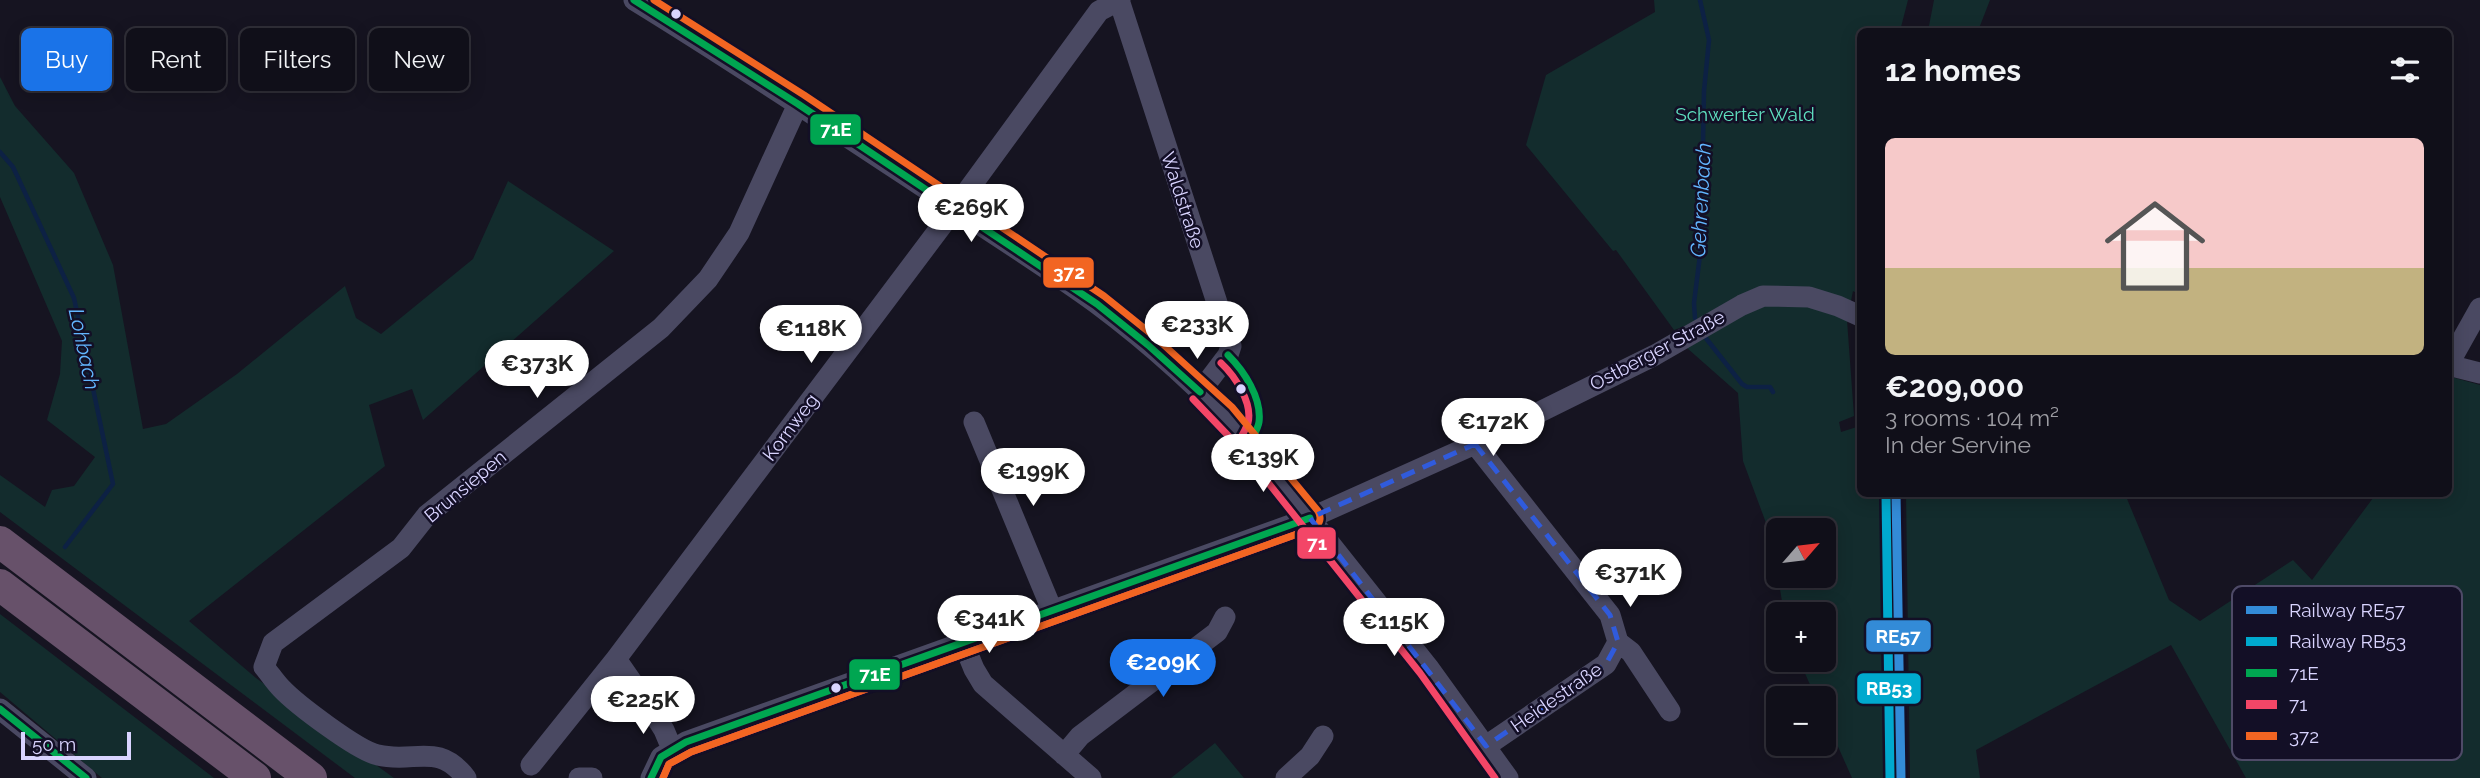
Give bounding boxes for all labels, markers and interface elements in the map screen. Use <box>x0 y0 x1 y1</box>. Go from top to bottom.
unlabelled marker <box>669 7 683 21</box>
chip: Buy <box>21 28 112 91</box>
chip: Rent <box>126 28 226 91</box>
chip: Filters <box>240 28 355 91</box>
chip: New <box>369 28 469 91</box>
icon: filters <box>2386 51 2424 89</box>
text: 12 homes <box>1885 53 2021 88</box>
park label: Schwerter Wald <box>1675 103 1815 125</box>
line badge: 71E <box>809 113 862 146</box>
text: 71E <box>820 118 852 140</box>
water label: Gehrenbach <box>1685 142 1716 258</box>
street label: Waldstraße <box>1157 149 1209 251</box>
icon: home <box>2092 183 2218 309</box>
pin: €269K <box>922 184 1020 244</box>
text: €269K <box>934 193 1008 220</box>
line badge: 372 <box>1042 256 1095 289</box>
text: 372 <box>1053 261 1085 283</box>
pin: €233K <box>1148 302 1246 361</box>
street label: Ostberger Straße <box>1586 305 1728 395</box>
water label: Lohbach <box>64 306 105 392</box>
pin: €118K <box>762 306 860 365</box>
text: €233K <box>1161 310 1233 337</box>
text: €118K <box>776 314 846 341</box>
pin: €373K <box>488 340 586 400</box>
text: €373K <box>501 349 573 376</box>
text: €209,000 <box>1885 369 2024 404</box>
unlabelled marker <box>1234 382 1248 396</box>
street label: Kornweg <box>758 389 822 465</box>
pin: €172K <box>1444 398 1542 458</box>
text: 3 rooms · 104 m² <box>1885 404 2059 431</box>
text: €172K <box>1458 407 1528 434</box>
text: In der Servine <box>1885 431 2031 458</box>
pin: €139K <box>1214 434 1312 494</box>
text: €139K <box>1227 443 1299 470</box>
street label: Brunsiepen <box>420 445 510 527</box>
pin: €199K <box>984 448 1082 508</box>
text: €199K <box>997 457 1069 484</box>
north arrow <box>1766 518 1836 588</box>
map controls <box>1766 518 1836 756</box>
line badge: 71 <box>1296 526 1337 560</box>
text: 71 <box>1307 532 1327 554</box>
pin: €371K <box>1581 550 1679 609</box>
text: €371K <box>1595 558 1665 585</box>
legend <box>2232 586 2462 760</box>
pin: €341K <box>940 596 1038 655</box>
pin: €115K <box>1345 598 1443 658</box>
text: Railway RE57 <box>2289 599 2405 621</box>
button: + <box>1766 602 1836 672</box>
text: €341K <box>953 604 1025 631</box>
text: €115K <box>1359 607 1429 634</box>
line badge: RE57 <box>1865 619 1932 653</box>
text: RE57 <box>1875 625 1921 647</box>
text: Railway RB53 <box>2289 630 2406 652</box>
pin: €209K <box>1114 640 1212 699</box>
text: €209K <box>1126 648 1200 675</box>
line badge: 71E <box>848 658 901 691</box>
street label: Heidestraße <box>1506 658 1606 736</box>
text: 71E <box>2289 662 2319 684</box>
text: 71E <box>859 663 891 685</box>
line badge: RB53 <box>1856 672 1922 705</box>
pin: €225K <box>594 676 692 736</box>
text: RB53 <box>1866 677 1912 699</box>
unlabelled marker <box>829 681 843 695</box>
text: €225K <box>607 685 679 712</box>
button: − <box>1766 686 1836 756</box>
text: 71 <box>2289 693 2307 715</box>
text: 372 <box>2289 725 2319 747</box>
scale bar <box>21 729 131 761</box>
text: 50 m <box>32 733 76 755</box>

